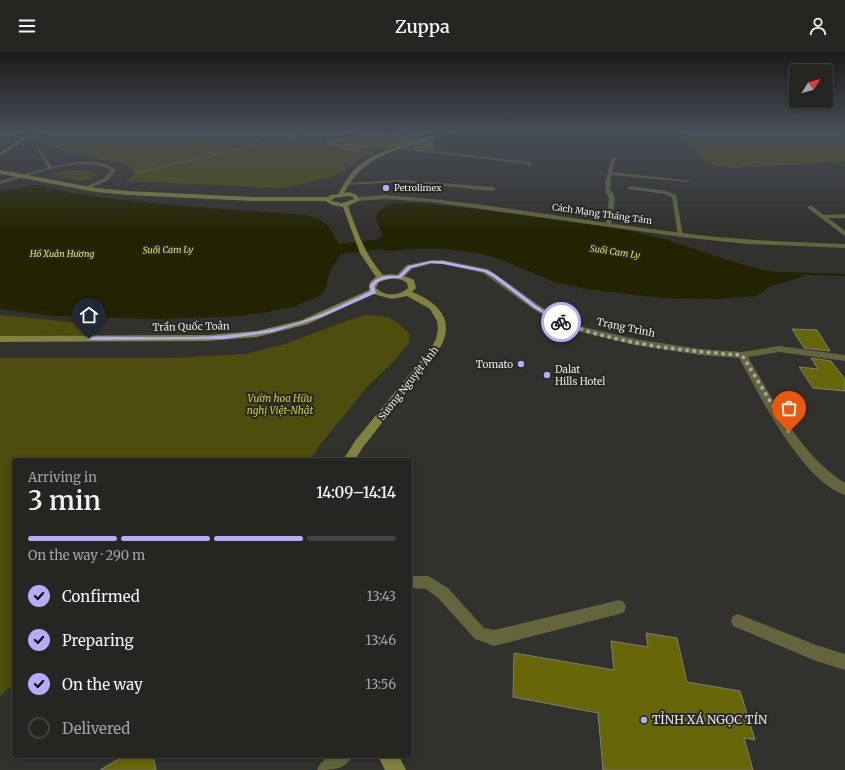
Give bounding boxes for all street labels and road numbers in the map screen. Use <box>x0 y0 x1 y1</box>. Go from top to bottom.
street label: Cách Mạng Tháng Tám <box>551 201 653 227</box>
street label: Trạng Trình <box>595 315 657 340</box>
street label: Trần Quốc Toản <box>152 319 230 334</box>
street label: Sương Nguyệt Ánh <box>375 343 442 423</box>

